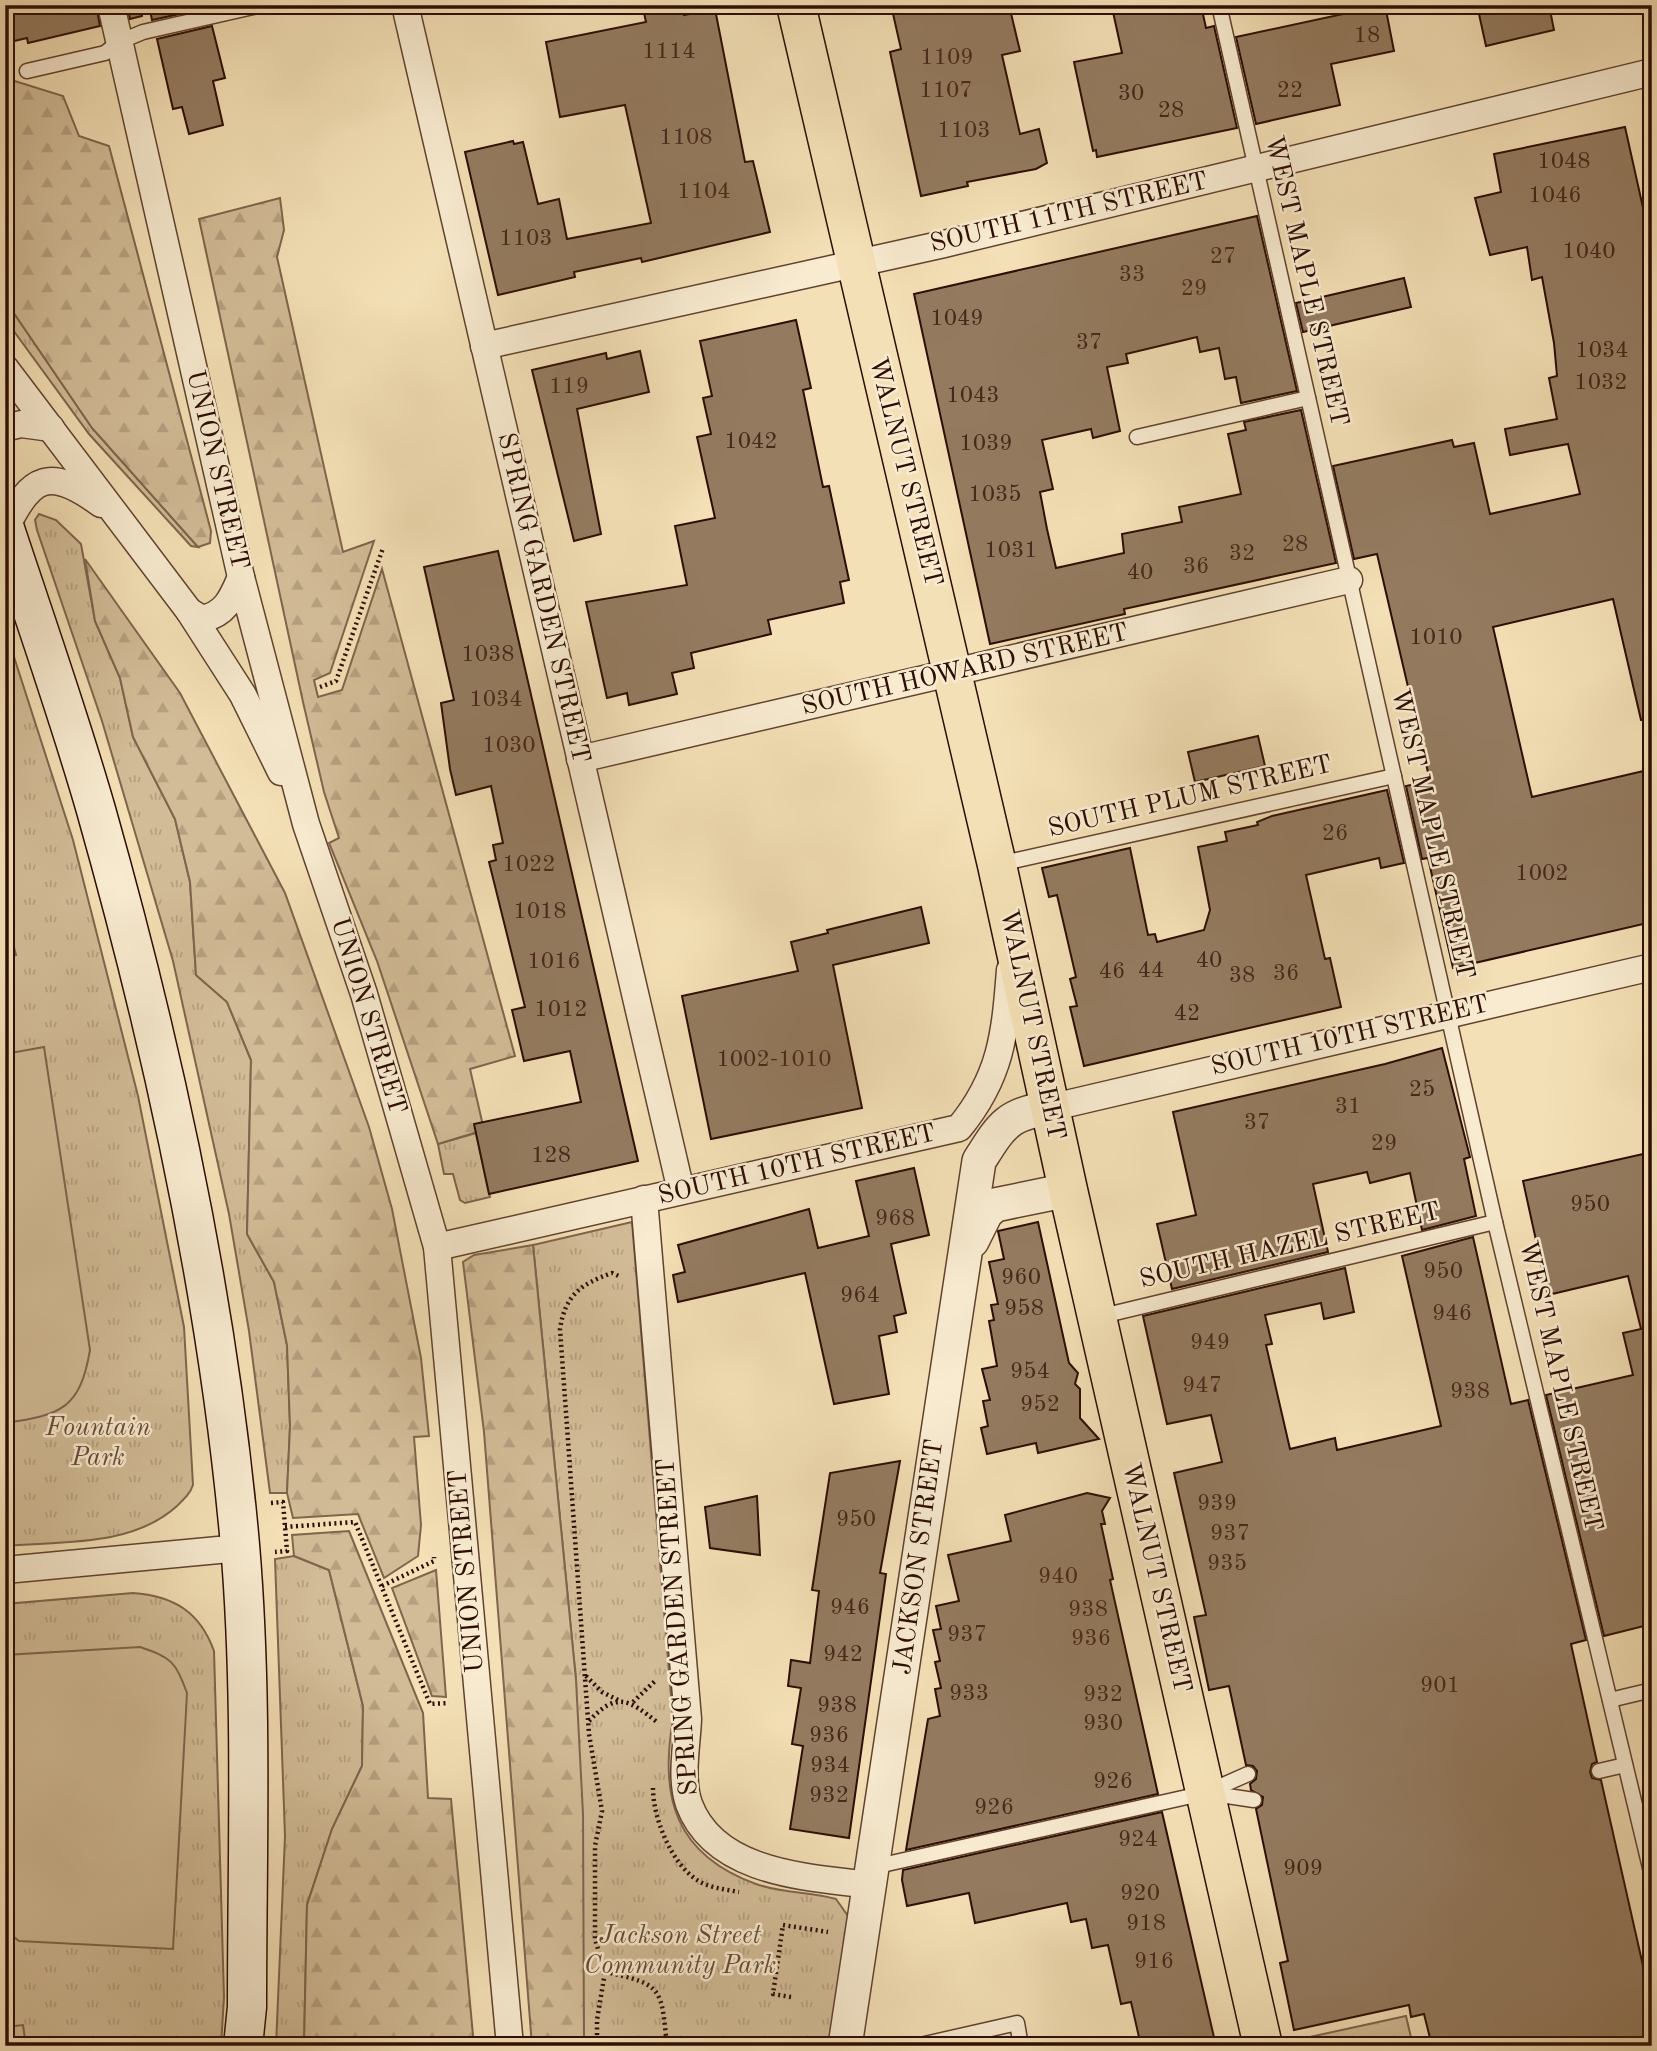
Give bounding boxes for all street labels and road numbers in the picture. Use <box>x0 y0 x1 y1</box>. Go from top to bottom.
street label: WEST MAPLE STREET <box>1260 133 1352 429</box>
street label: SOUTH 11TH STREET <box>927 168 1211 258</box>
street label: WALNUT STREET <box>864 355 946 589</box>
street label: UNION STREET <box>181 368 253 572</box>
street label: SPRING GARDEN STREET <box>492 430 594 766</box>
street label: SOUTH HOWARD STREET <box>799 620 1131 720</box>
street label: WEST MAPLE STREET <box>1386 686 1478 982</box>
street label: SOUTH PLUM STREET <box>1045 752 1335 842</box>
street label: WALNUT STREET <box>995 907 1069 1143</box>
street label: UNION STREET <box>326 915 410 1117</box>
street label: SOUTH 10TH STREET <box>1208 991 1492 1081</box>
street label: SOUTH 10TH STREET <box>655 1120 939 1210</box>
street label: SOUTH HAZEL STREET <box>1137 1199 1443 1293</box>
street label: WEST MAPLE STREET <box>1514 1238 1606 1534</box>
street label: JACKSON STREET <box>890 1438 948 1676</box>
street label: SPRING GARDEN STREET <box>653 1457 703 1797</box>
street label: WALNUT STREET <box>1117 1460 1195 1696</box>
street label: UNION STREET <box>445 1468 489 1674</box>

